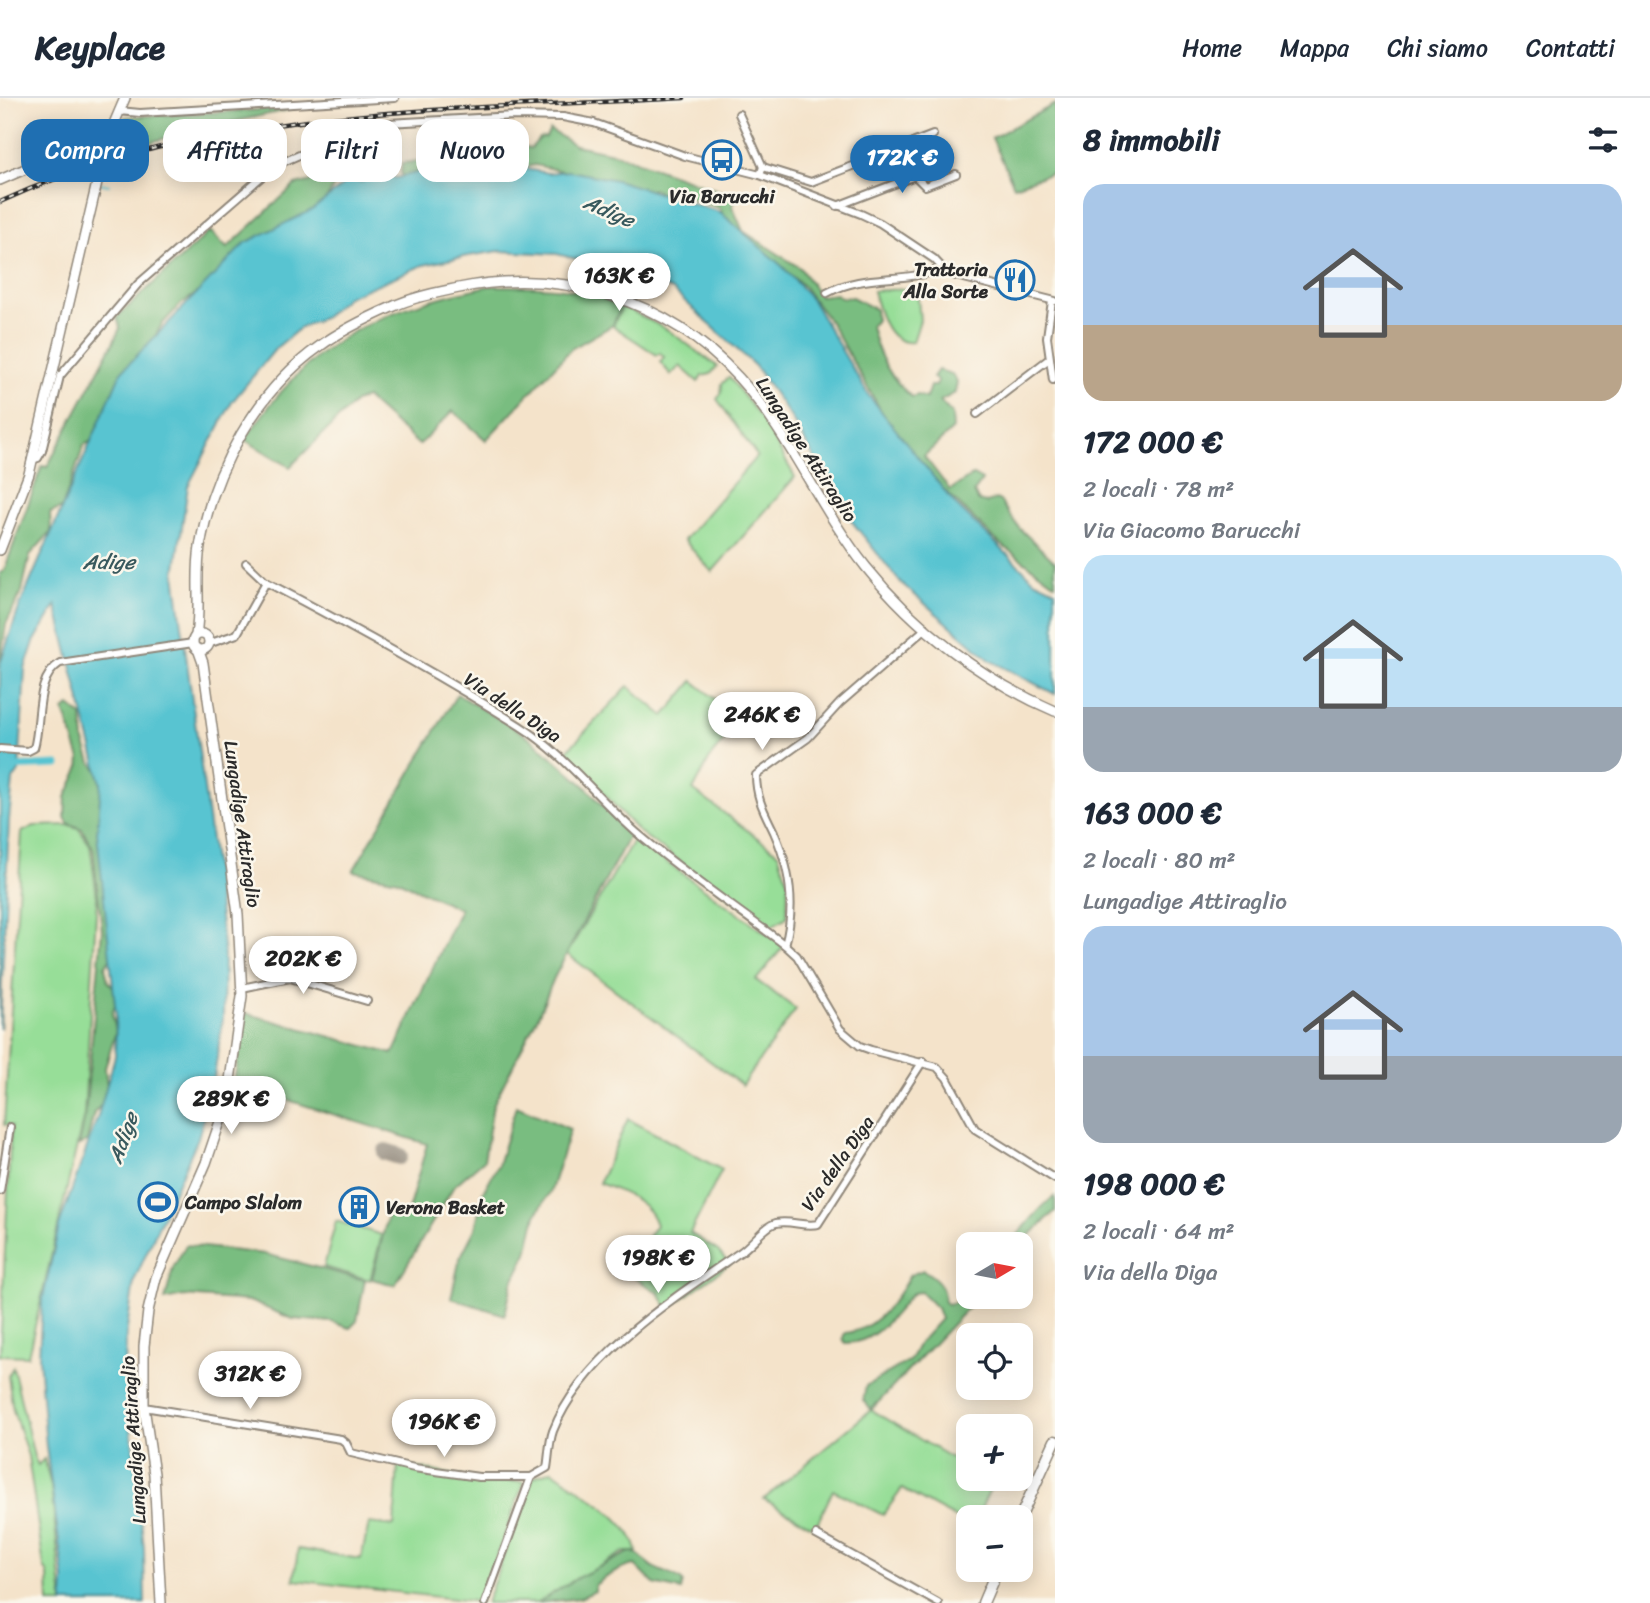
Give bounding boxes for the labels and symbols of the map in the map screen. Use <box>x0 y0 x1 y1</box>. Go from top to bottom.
pin: 172K € <box>845 136 959 195</box>
bus stop icon: Via Barucchi <box>701 139 743 181</box>
place label: Via Barucchi <box>670 180 776 213</box>
water label: Adige <box>577 183 642 240</box>
place label: Trattoria Alla Sorte <box>902 253 989 308</box>
pin: 163K € <box>562 254 676 313</box>
restaurant icon: Trattoria Alla Sorte <box>994 259 1036 301</box>
street label: Lungadige Attiraglio <box>747 370 867 529</box>
water label: Adige <box>82 543 137 581</box>
street label: Via della Diga <box>457 663 569 752</box>
pin: 246K € <box>705 692 819 752</box>
street label: Lungadige Attiraglio <box>214 738 271 910</box>
pin: 202K € <box>246 936 360 996</box>
pin: 289K € <box>174 1076 288 1136</box>
water label: Adige <box>96 1105 151 1170</box>
street label: Via della Diga <box>792 1108 883 1218</box>
sports icon: Campo Slalom <box>137 1181 179 1223</box>
place label: Campo Slalom <box>184 1186 303 1219</box>
building icon: Verona Basket <box>338 1186 380 1228</box>
place label: Verona Basket <box>386 1191 506 1224</box>
north arrow <box>956 1232 1032 1309</box>
pin: 198K € <box>601 1236 715 1295</box>
pin: 312K € <box>193 1352 307 1411</box>
street label: Lungadige Attiraglio <box>111 1354 156 1525</box>
pin: 196K € <box>387 1400 501 1459</box>

